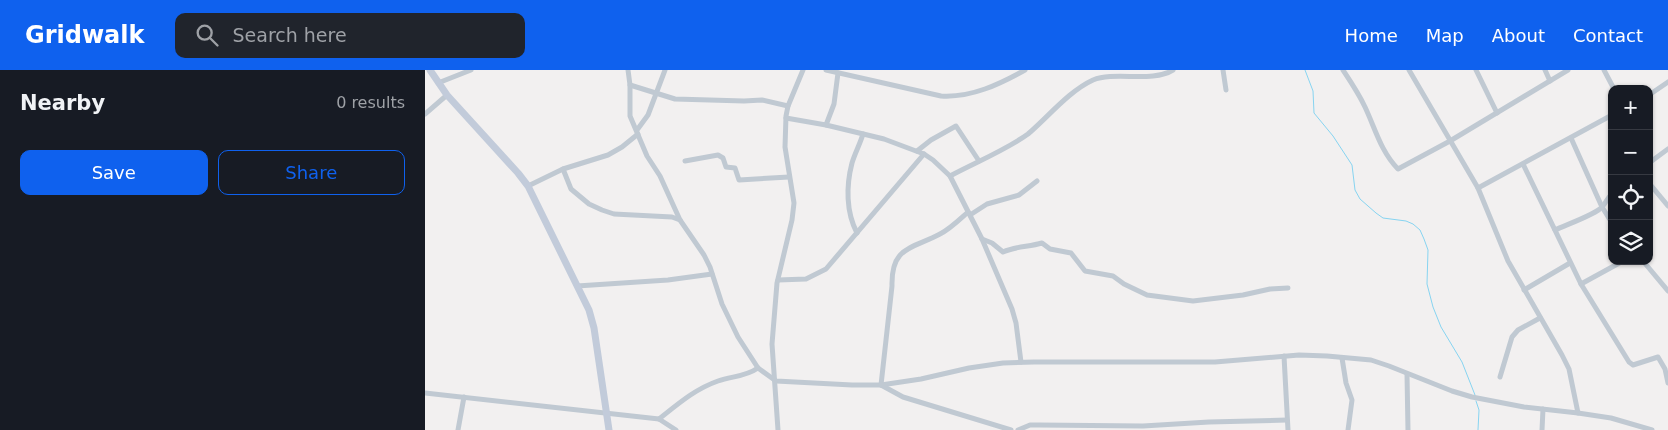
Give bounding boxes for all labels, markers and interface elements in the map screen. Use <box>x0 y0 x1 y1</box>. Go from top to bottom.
search box <box>175 13 525 58</box>
text: Gridwalk <box>25 21 145 49</box>
icon: search <box>193 21 221 49</box>
text: Search here <box>233 24 347 46</box>
text: Home <box>1345 25 1398 46</box>
text: Map <box>1426 25 1464 46</box>
text: About <box>1492 25 1545 46</box>
text: Contact <box>1573 25 1643 46</box>
map controls <box>1608 85 1653 265</box>
button: + <box>1608 85 1653 130</box>
text: Nearby <box>20 91 105 115</box>
text: 0 results <box>336 93 405 112</box>
button: − <box>1608 130 1653 175</box>
button: Save <box>20 150 208 195</box>
button: Share <box>218 150 405 195</box>
button: locate <box>1608 175 1653 220</box>
button: layers <box>1608 220 1653 265</box>

